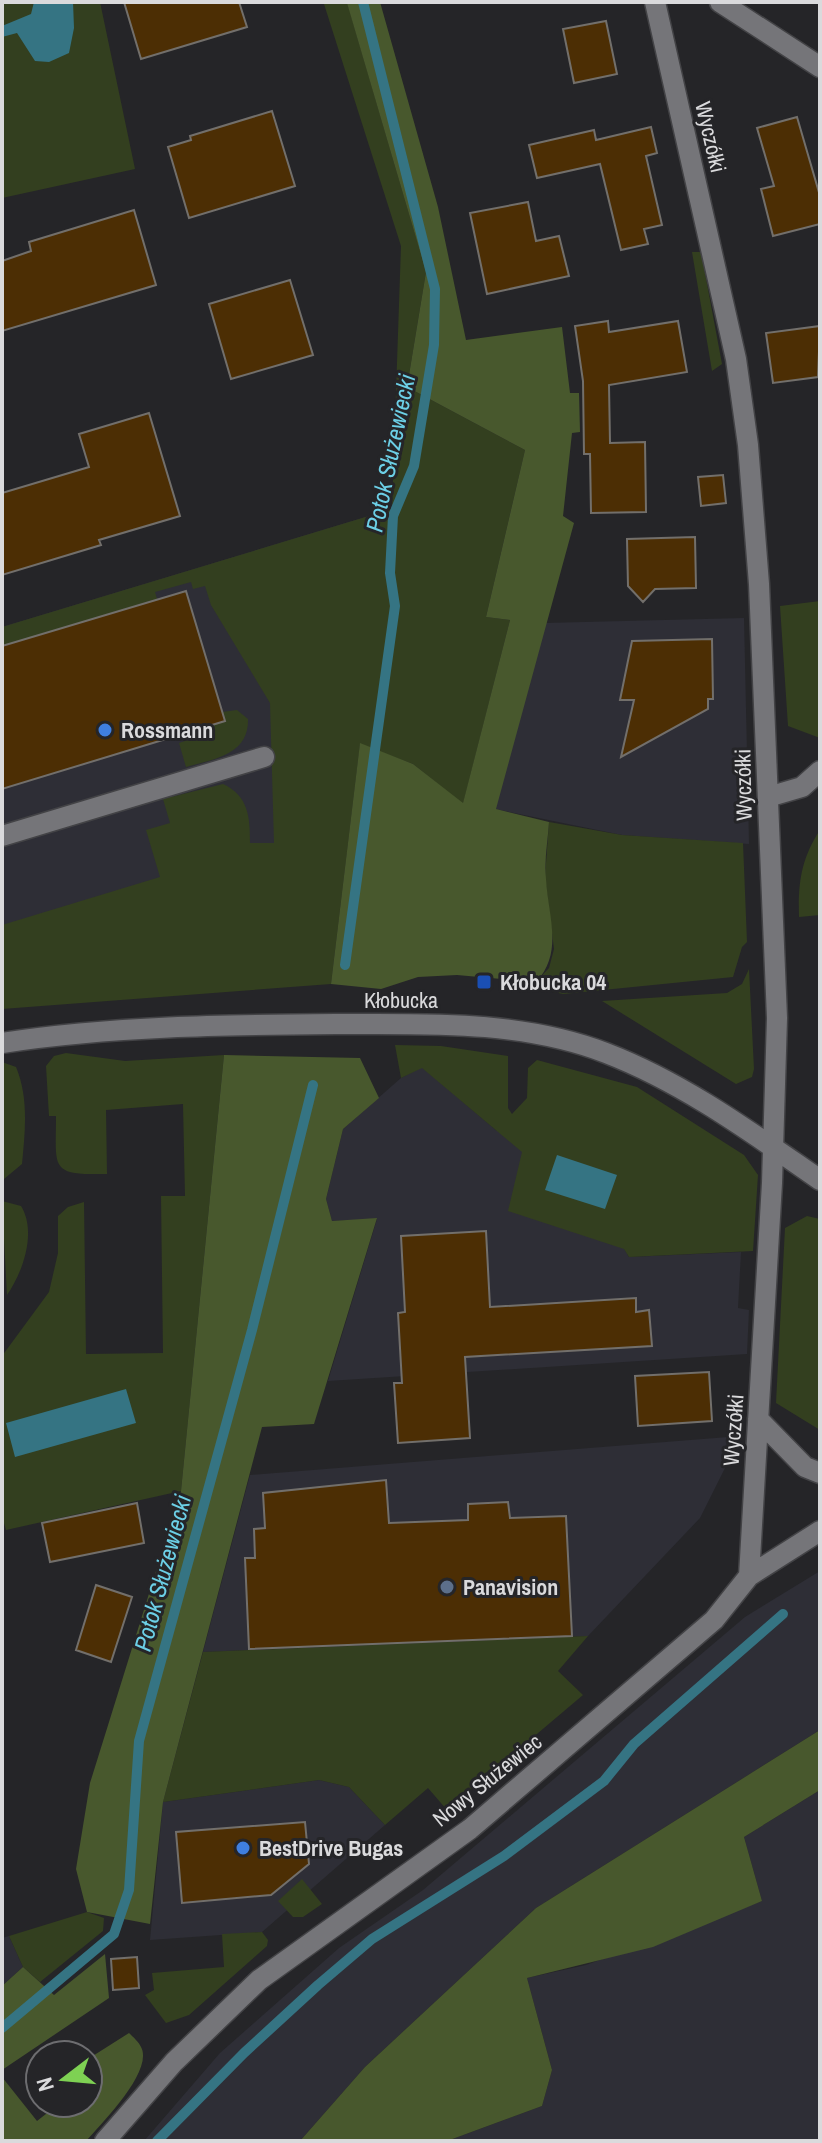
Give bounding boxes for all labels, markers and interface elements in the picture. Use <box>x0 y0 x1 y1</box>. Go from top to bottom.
street label: Wyczółki <box>688 99 734 175</box>
water label: Potok Służewiecki <box>358 370 422 535</box>
place label: Rossmann <box>121 715 213 745</box>
marker: Rossmann <box>96 721 114 739</box>
street label: Wyczółki <box>727 749 759 821</box>
place label: Kłobucka 04 <box>500 967 606 997</box>
marker: Kłobucka 04 <box>475 973 493 991</box>
street label: Kłobucka <box>364 985 438 1015</box>
street label: Wyczółki <box>716 1393 750 1467</box>
water label: Potok Służewiecki <box>126 1490 198 1655</box>
place label: Panavision <box>463 1572 558 1602</box>
marker: Panavision <box>438 1578 456 1596</box>
street label: Nowy Służewiec <box>426 1727 548 1833</box>
place label: BestDrive Bugas <box>259 1833 403 1863</box>
marker: BestDrive Bugas <box>234 1839 252 1857</box>
north arrow <box>24 2039 104 2119</box>
text: N <box>29 2074 61 2095</box>

